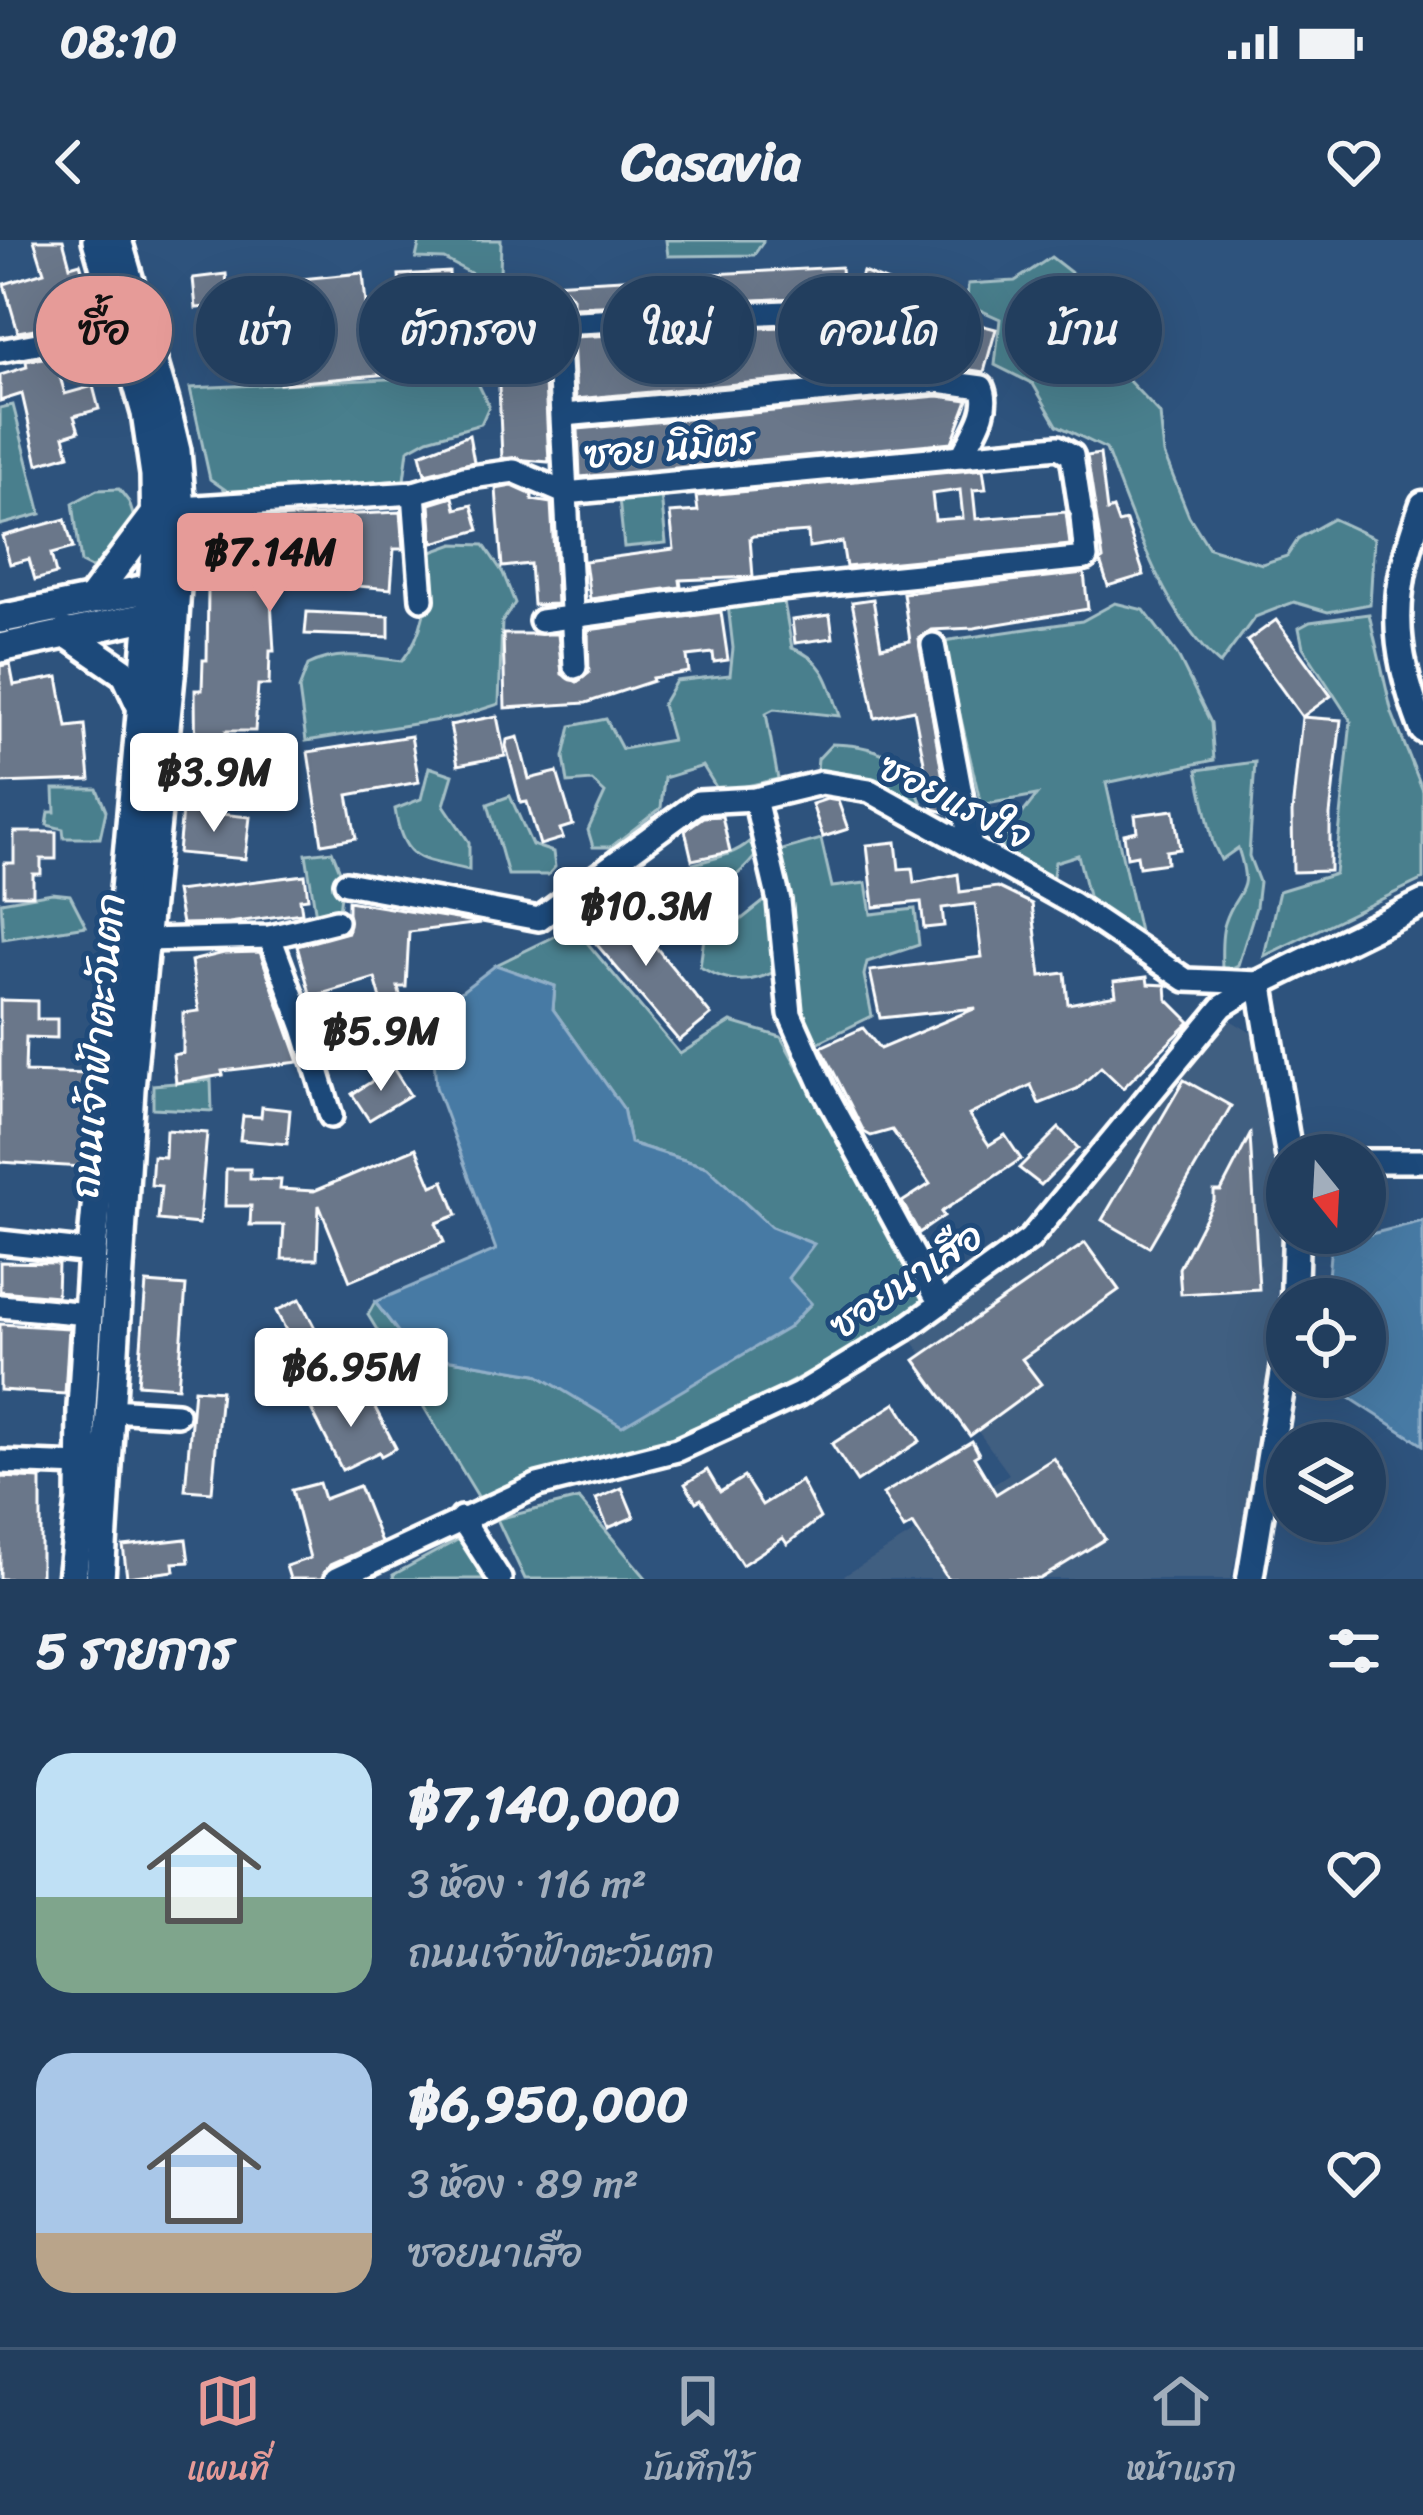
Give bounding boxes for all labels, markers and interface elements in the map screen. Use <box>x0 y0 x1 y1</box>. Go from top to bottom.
text: 08:10 <box>60 2 177 82</box>
text: Casavia <box>622 114 801 210</box>
icon: back <box>36 129 102 195</box>
icon: heart <box>1321 129 1387 195</box>
chip: ซื้อ <box>36 276 172 384</box>
chip: เช่า <box>196 276 335 384</box>
chip: ตัวกรอง <box>359 276 579 384</box>
chip: ใหม่ <box>603 276 754 384</box>
chip: คอนโด <box>778 276 981 384</box>
chip: บ้าน <box>1005 276 1162 384</box>
street label: ซอย นิมิตร <box>582 405 760 489</box>
pin: ฿7.14M <box>172 513 368 615</box>
text: ฿7.14M <box>204 517 336 586</box>
pin: ฿3.9M <box>130 733 298 835</box>
street label: ซอยแรงใจ <box>867 733 1045 869</box>
text: ฿3.9M <box>157 737 271 806</box>
pin: ฿10.3M <box>548 867 744 969</box>
text: ฿10.3M <box>580 871 712 940</box>
street label: ถนนเจ้าฟ้าตะวันตก <box>49 891 145 1201</box>
pin: ฿5.9M <box>297 992 465 1094</box>
text: ฿5.9M <box>323 996 439 1065</box>
north arrow <box>1266 1134 1386 1254</box>
map controls <box>1266 1134 1386 1542</box>
street label: ซอยนาเสือ <box>815 1203 998 1357</box>
button: locate <box>1266 1278 1386 1398</box>
pin: ฿6.95M <box>253 1328 449 1430</box>
text: ฿6.95M <box>282 1332 420 1401</box>
button: layers <box>1266 1422 1386 1542</box>
text: 5 รายการ <box>36 1606 235 1696</box>
icon: filters <box>1321 1618 1387 1684</box>
text: ฿7,140,000 <box>408 1759 680 1849</box>
icon: home <box>132 1801 276 1945</box>
icon: heart <box>1321 1840 1387 1906</box>
text: 3 ห้อง · 116 m² <box>408 1849 647 1918</box>
text: ถนนเจ้าฟ้าตะวันตก <box>408 1918 714 1987</box>
text: ฿6,950,000 <box>408 2059 689 2149</box>
icon: home <box>132 2101 276 2245</box>
icon: heart <box>1321 2140 1387 2206</box>
text: 3 ห้อง · 89 m² <box>408 2149 639 2218</box>
text: ซอยนาเสือ <box>408 2218 582 2287</box>
tab: แผนที่ <box>187 2368 270 2498</box>
tab: บันทึกไว้ <box>644 2368 752 2498</box>
tab: หน้าแรก <box>1126 2368 1236 2498</box>

